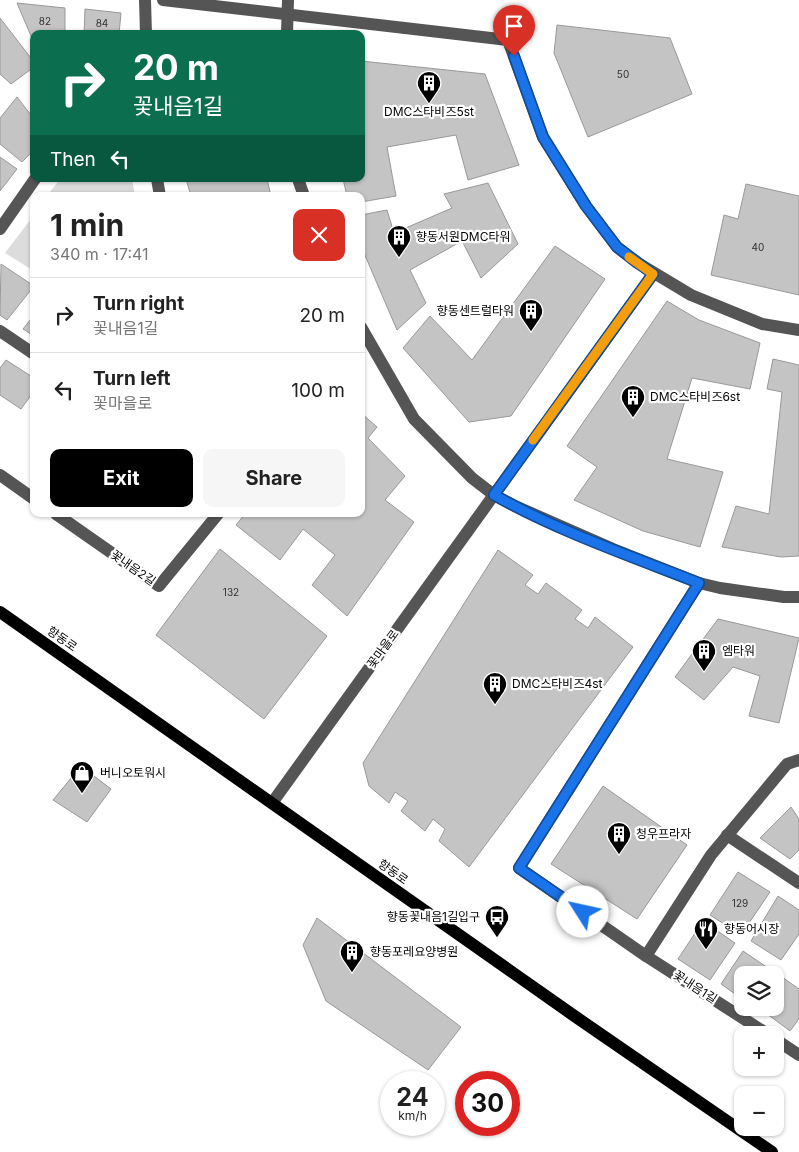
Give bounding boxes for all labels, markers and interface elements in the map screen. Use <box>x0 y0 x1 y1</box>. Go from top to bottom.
pin <box>493 5 535 56</box>
icon: arrive <box>500 12 528 40</box>
house number: 82 <box>39 15 51 27</box>
house number: 84 <box>96 17 108 29</box>
text: 20 m <box>133 46 219 88</box>
icon: right <box>50 50 115 115</box>
house number: 50 <box>617 68 629 80</box>
building icon: DMC스타비즈5st <box>416 70 442 104</box>
text: 꽃내음1길 <box>133 93 223 119</box>
place label: DMC스타비즈5st <box>384 104 474 119</box>
icon: left <box>106 145 134 173</box>
text: Then <box>50 148 96 171</box>
text: 1 min <box>50 207 124 243</box>
button: close <box>293 209 345 261</box>
building icon: 향동서원DMC타워 <box>386 224 412 258</box>
place label: 향동서원DMC타워 <box>416 229 511 244</box>
house number: 40 <box>752 241 764 253</box>
text: 340 m · 17:41 <box>50 244 149 264</box>
text: Turn right <box>93 292 184 315</box>
building icon: 향동센트럴타워 <box>518 298 544 332</box>
icon: right <box>50 301 78 329</box>
place label: 향동센트럴타워 <box>437 303 514 318</box>
text: 20 m <box>299 304 345 327</box>
text: 꽃내음1길 <box>93 318 158 338</box>
text: Turn left <box>93 367 171 390</box>
icon: left <box>50 376 78 404</box>
text: 100 m <box>291 379 345 402</box>
building icon: DMC스타비즈6st <box>620 384 646 418</box>
place label: DMC스타비즈6st <box>650 389 740 404</box>
text: 꽃마을로 <box>93 393 152 413</box>
button: Exit <box>50 449 193 507</box>
button: Share <box>203 449 345 507</box>
street label: 꽃내음2길 <box>108 547 159 588</box>
house number: 132 <box>223 586 239 598</box>
street label: 향동로 <box>44 623 80 654</box>
street label: 꽃마을로 <box>364 626 402 671</box>
building icon: 엠타워 <box>691 638 717 672</box>
place label: 엠타워 <box>722 643 755 658</box>
building icon: DMC스타비즈4st <box>482 671 508 705</box>
place label: DMC스타비즈4st <box>512 676 603 691</box>
shop icon: 버니오토워시 <box>69 760 95 794</box>
place label: 버니오토워시 <box>100 765 166 780</box>
building icon: 청우프라자 <box>606 821 632 855</box>
place label: 청우프라자 <box>636 826 691 841</box>
street label: 향동로 <box>375 856 411 887</box>
position arrow <box>556 885 608 937</box>
house number: 129 <box>732 897 748 909</box>
bus stop icon: 향동꽃내음1길입구 <box>484 904 510 938</box>
place label: 향동꽃내음1길입구 <box>387 909 480 924</box>
restaurant icon: 향동어시장 <box>693 916 719 950</box>
place label: 향동어시장 <box>724 921 779 936</box>
building icon: 향동포레요양병원 <box>339 939 365 973</box>
place label: 향동포레요양병원 <box>370 944 458 959</box>
map controls <box>734 966 784 1136</box>
button: layers <box>734 966 784 1016</box>
street label: 꽃내음1길 <box>671 967 720 1006</box>
button: + <box>734 1026 784 1076</box>
speed limit sign: 30 <box>455 1071 520 1136</box>
text: 24 <box>396 1082 429 1112</box>
button: − <box>734 1086 784 1136</box>
text: km/h <box>398 1108 427 1123</box>

